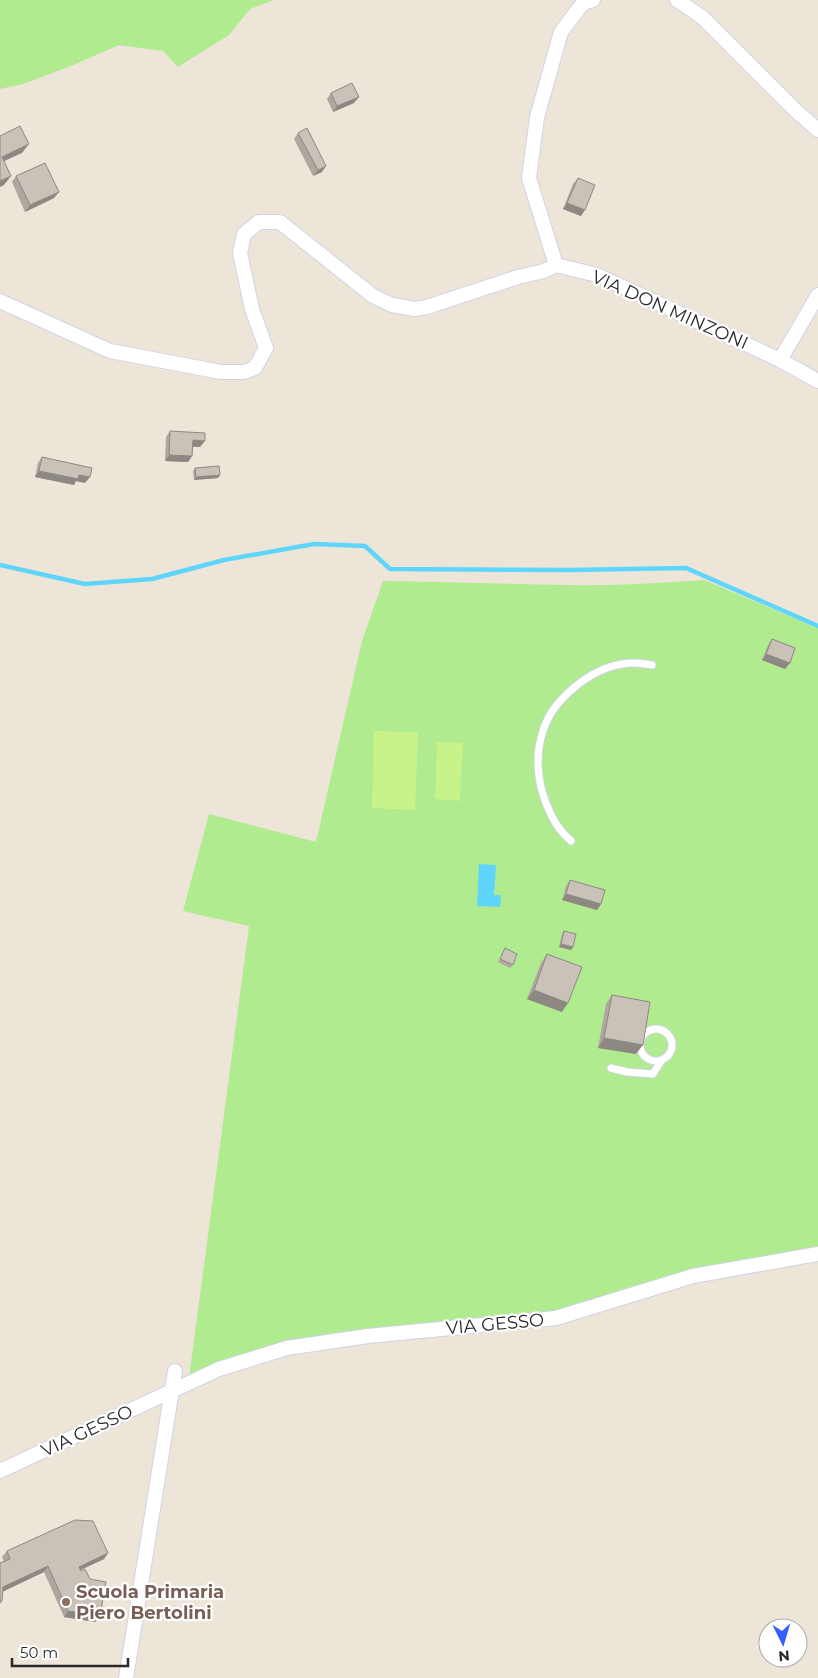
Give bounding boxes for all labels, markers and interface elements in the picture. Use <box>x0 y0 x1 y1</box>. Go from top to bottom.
street label: VIA DON MINZONI <box>588 266 752 354</box>
street label: VIA GESSO <box>445 1309 545 1339</box>
street label: VIA GESSO <box>38 1400 136 1462</box>
place label: Scuola Primaria Piero Bertolini <box>76 1581 224 1624</box>
marker: Scuola Primaria Piero Bertolini <box>60 1596 72 1608</box>
north arrow <box>758 1618 808 1668</box>
scale bar <box>12 1636 129 1668</box>
text: 50 m <box>20 1643 58 1662</box>
text: N <box>778 1646 791 1665</box>

